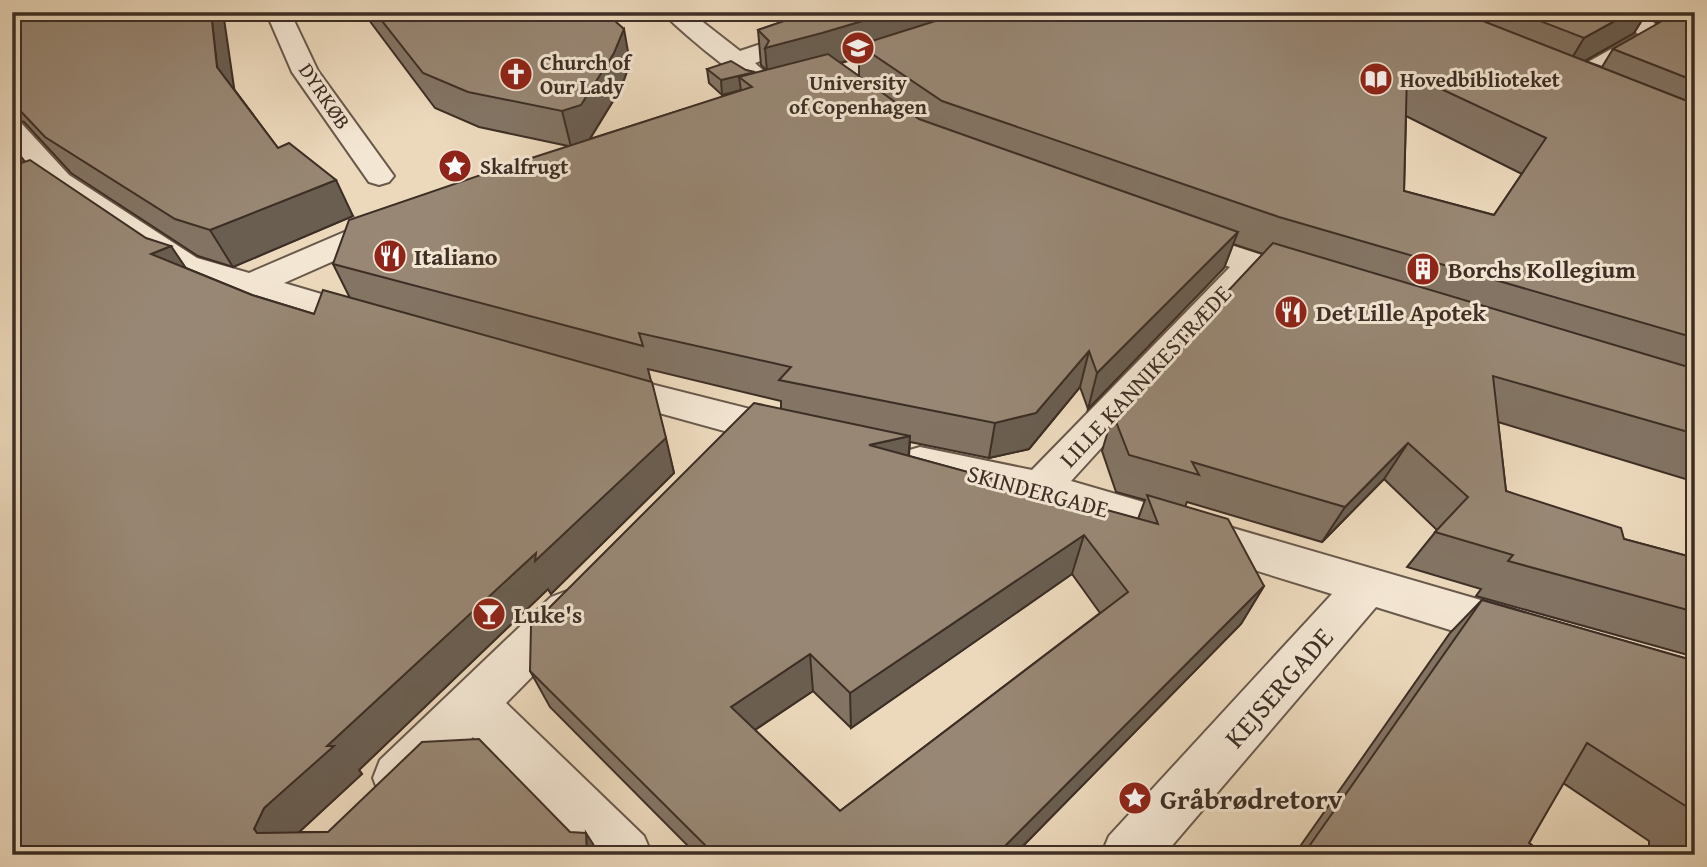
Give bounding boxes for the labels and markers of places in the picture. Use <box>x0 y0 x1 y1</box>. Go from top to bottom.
school or university icon: University of Copenhagen <box>839 29 877 67</box>
place label: Church of Our Lady <box>540 47 633 102</box>
church icon: Church of Our Lady <box>497 55 535 93</box>
library icon: Hovedbiblioteket <box>1357 60 1395 98</box>
place label: Hovedbiblioteket <box>1400 64 1560 95</box>
place label: University of Copenhagen <box>789 67 927 122</box>
place icon: Skalfrugt <box>436 147 474 185</box>
place label: Skalfrugt <box>480 151 568 182</box>
restaurant icon: Italiano <box>371 237 409 275</box>
place label: Italiano <box>414 239 498 274</box>
building icon: Borchs Kollegium <box>1404 250 1442 288</box>
place label: Borchs Kollegium <box>1448 252 1636 287</box>
restaurant icon: Det Lille Apotek <box>1272 293 1310 331</box>
place label: Det Lille Apotek <box>1316 295 1486 330</box>
bar icon: Luke's <box>470 595 508 633</box>
place label: Luke's <box>514 597 582 632</box>
place label: Gråbrødretorv <box>1160 778 1343 819</box>
place icon: Gråbrødretorv <box>1116 779 1154 817</box>

